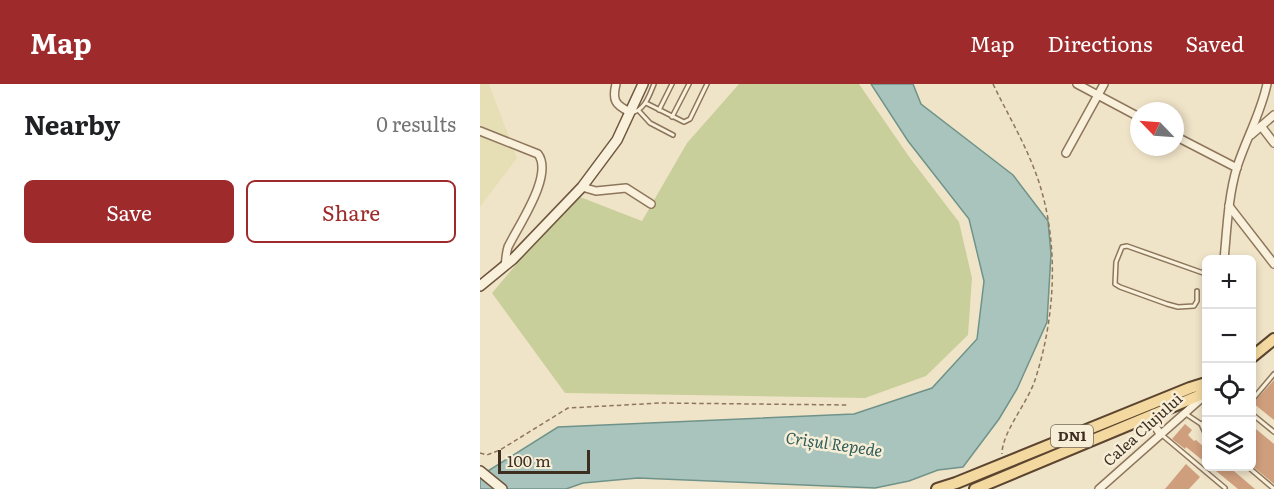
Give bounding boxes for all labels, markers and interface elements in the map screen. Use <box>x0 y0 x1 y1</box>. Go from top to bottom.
text: Map <box>30 21 92 63</box>
text: Map <box>970 27 1015 58</box>
text: Directions <box>1048 27 1153 58</box>
text: Saved <box>1186 27 1244 58</box>
north arrow <box>1130 102 1184 156</box>
text: Nearby <box>24 104 120 143</box>
text: 0 results <box>376 108 456 138</box>
button: Save <box>24 180 234 243</box>
button: Share <box>246 180 456 243</box>
map controls <box>1202 255 1256 471</box>
button: + <box>1202 255 1256 309</box>
button: − <box>1202 309 1256 363</box>
button: locate <box>1202 363 1256 417</box>
street label: Calea Clujului <box>1097 387 1187 471</box>
button: layers <box>1202 417 1256 471</box>
water label: Crișul Repede <box>784 424 884 462</box>
road number: DN1 <box>1051 425 1093 447</box>
scale bar <box>498 447 590 474</box>
text: 100 m <box>507 448 551 472</box>

